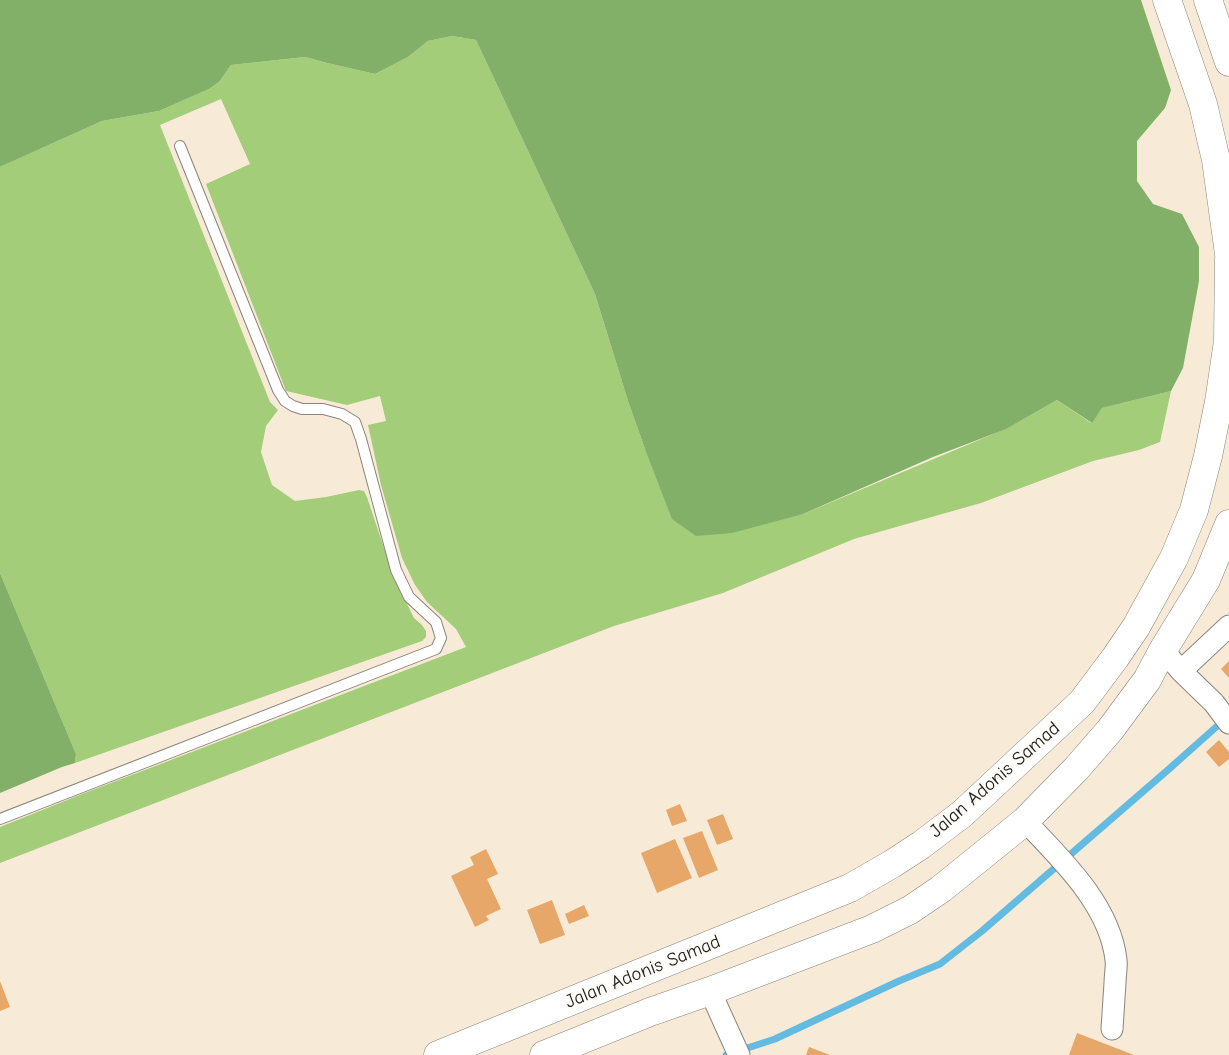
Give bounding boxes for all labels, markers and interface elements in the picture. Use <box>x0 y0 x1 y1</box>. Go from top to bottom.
street label: Jalan Adonis Samad <box>925 717 1065 843</box>
street label: Jalan Adonis Samad <box>562 930 724 1014</box>

